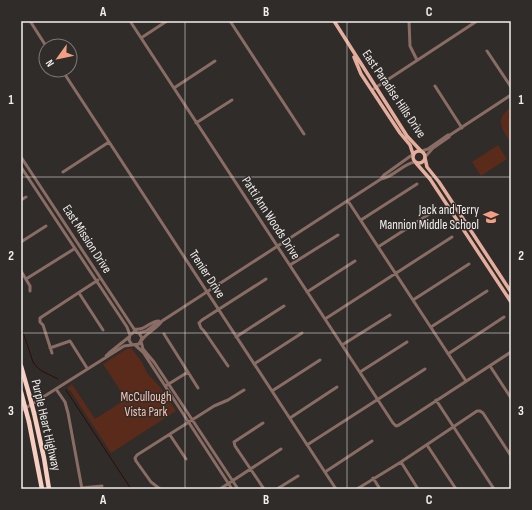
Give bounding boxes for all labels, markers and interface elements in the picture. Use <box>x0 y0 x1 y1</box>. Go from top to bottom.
text: A <box>99 4 107 20</box>
text: B <box>263 4 269 20</box>
text: C <box>426 4 433 20</box>
north arrow <box>38 38 78 78</box>
street label: East Paradise Hills Drive <box>359 47 429 141</box>
text: N <box>43 57 57 69</box>
text: 1 <box>8 92 14 108</box>
text: 1 <box>518 92 524 108</box>
street label: Patti Ann Woods Drive <box>238 174 304 262</box>
street label: East Mission Drive <box>59 202 115 276</box>
place label: Jack and Terry Mannion Middle School <box>379 202 479 233</box>
school or university icon: Jack and Terry Mannion Middle School <box>482 208 500 226</box>
street label: Trenier Drive <box>185 247 229 301</box>
text: 2 <box>8 248 14 264</box>
text: 2 <box>518 248 524 264</box>
street label: Purple Heart Highway <box>28 378 64 472</box>
park label: McCullough Vista Park <box>120 389 172 420</box>
text: 3 <box>8 403 14 419</box>
text: 3 <box>518 403 524 419</box>
text: A <box>99 492 107 508</box>
text: B <box>263 492 269 508</box>
text: C <box>426 492 433 508</box>

